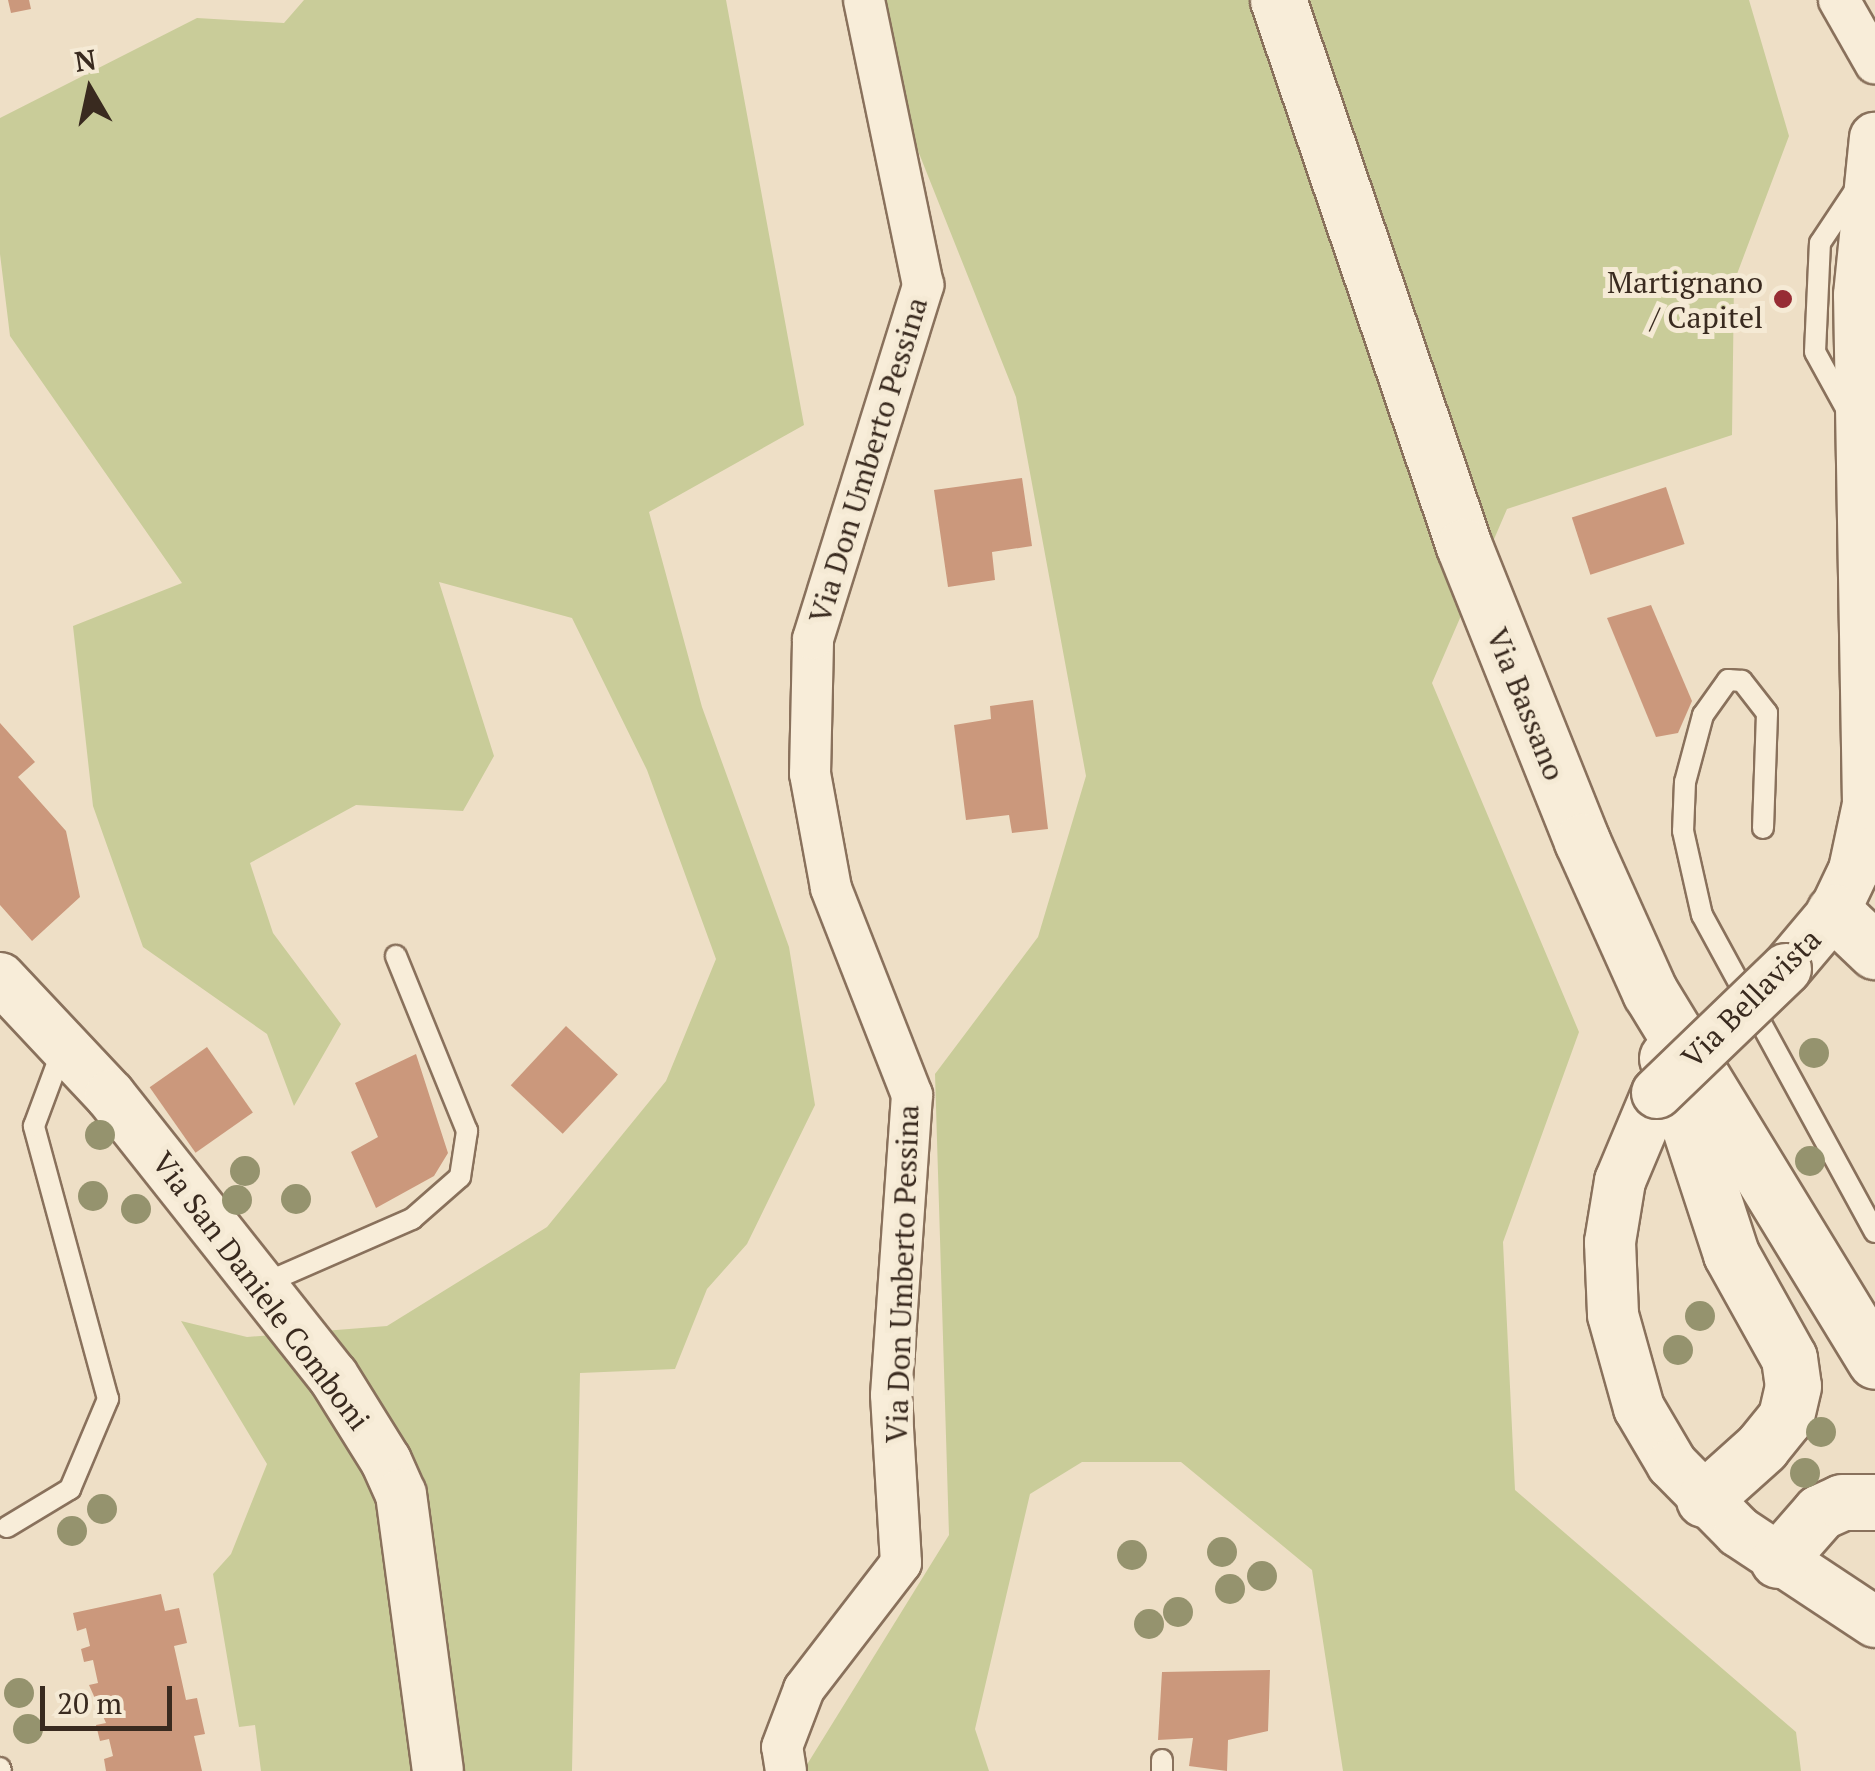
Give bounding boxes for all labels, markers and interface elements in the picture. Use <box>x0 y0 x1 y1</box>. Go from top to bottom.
north arrow <box>40 40 140 140</box>
text: N <box>72 40 99 80</box>
place label: Martignano / Capitel <box>1607 264 1763 334</box>
marker: Martignano / Capitel <box>1772 288 1794 310</box>
street label: Via Don Umberto Pessina <box>801 293 935 627</box>
street label: Via Bassano <box>1479 623 1573 785</box>
street label: Via Bellavista <box>1674 921 1828 1075</box>
street label: Via Don Umberto Pessina <box>878 1104 926 1444</box>
street label: Via San Daniele Comboni <box>145 1145 377 1437</box>
scale bar <box>45 1666 178 1728</box>
text: 20 m <box>57 1683 122 1723</box>

